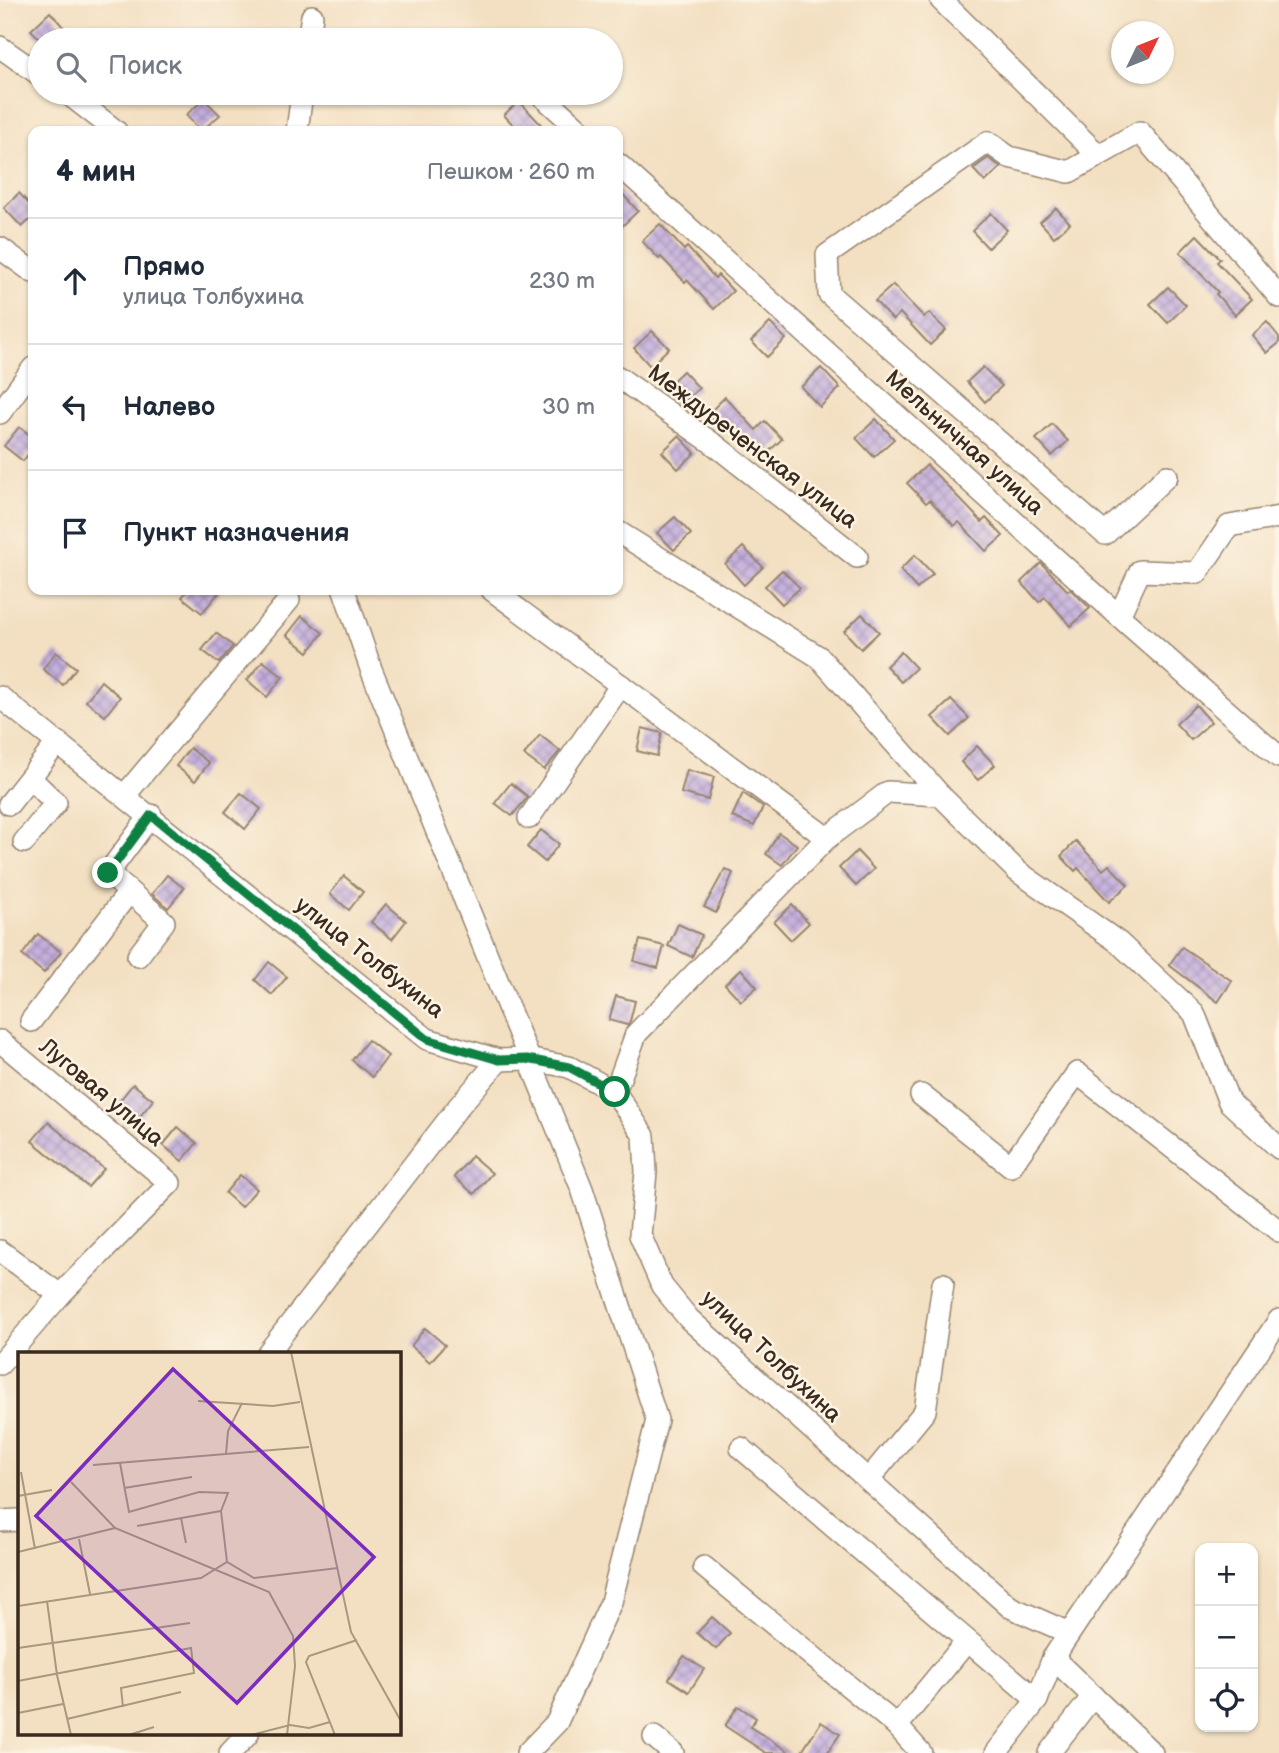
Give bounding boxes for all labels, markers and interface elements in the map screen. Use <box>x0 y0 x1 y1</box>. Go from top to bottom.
north arrow <box>1111 21 1174 84</box>
search box <box>28 28 623 105</box>
icon: search <box>52 48 90 86</box>
text: Поиск <box>108 51 182 82</box>
text: 4 мин <box>56 154 136 190</box>
text: Пешком · 260 m <box>427 158 595 186</box>
text: Прямо <box>123 252 205 283</box>
icon: ahead <box>56 262 94 300</box>
text: 230 m <box>529 267 595 295</box>
text: улица Толбухина <box>123 283 304 311</box>
street label: Междуреченская улица <box>642 359 863 535</box>
street label: Мельничная улица <box>879 364 1050 521</box>
icon: left <box>56 388 94 426</box>
text: Налево <box>123 392 215 423</box>
text: 30 m <box>542 393 595 421</box>
icon: arrive <box>56 514 94 552</box>
text: Пункт назначения <box>123 518 349 549</box>
route end <box>92 857 123 888</box>
street label: улица Толбухина <box>289 891 450 1025</box>
street label: Луговая улица <box>33 1032 170 1153</box>
route start <box>599 1076 630 1107</box>
street label: улица Толбухина <box>696 1285 847 1429</box>
inset map <box>18 1352 401 1736</box>
map controls <box>1195 1543 1258 1732</box>
button: + <box>1195 1543 1258 1606</box>
button: − <box>1195 1606 1258 1669</box>
button: locate <box>1195 1669 1258 1732</box>

